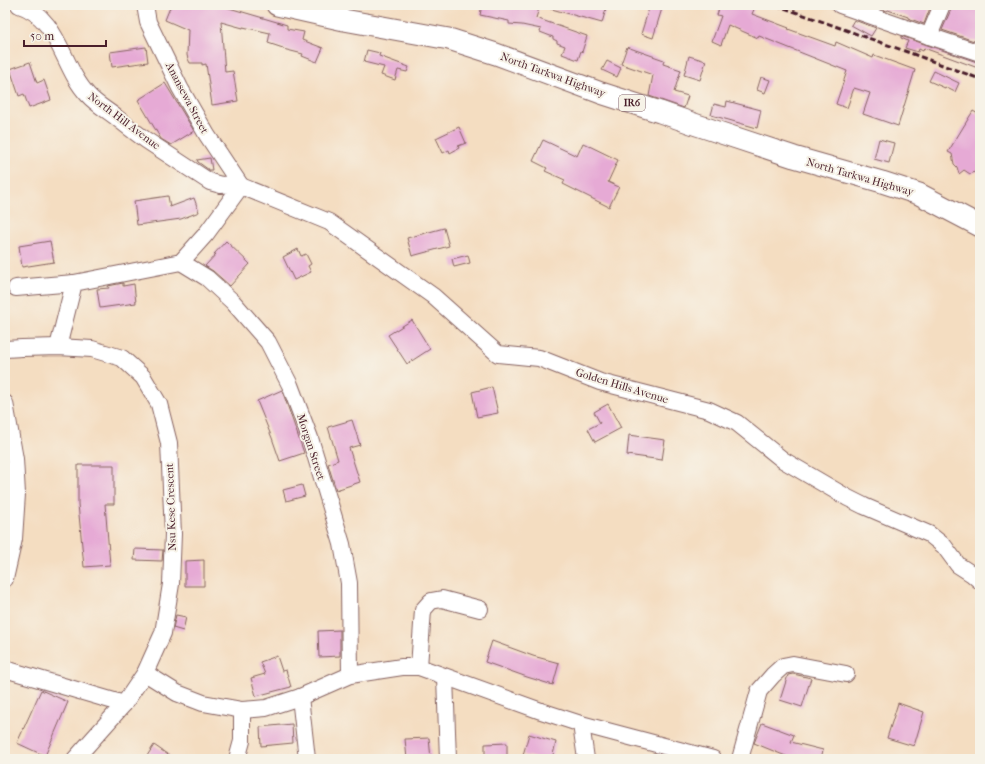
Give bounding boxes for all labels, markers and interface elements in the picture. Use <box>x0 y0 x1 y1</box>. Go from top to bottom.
scale bar <box>24 22 106 48</box>
text: 50 m <box>30 29 54 43</box>
street label: North Tarkwa Highway <box>499 50 608 100</box>
street label: Anansewa Street <box>162 59 211 136</box>
street label: North Hill Avenue <box>85 90 163 153</box>
road number: IR6 <box>619 95 645 111</box>
street label: North Tarkwa Highway <box>805 155 916 199</box>
street label: Golden Hills Avenue <box>574 366 671 406</box>
street label: Morgan Street <box>294 412 328 482</box>
street label: Nsu Kese Crescent <box>163 463 179 551</box>

